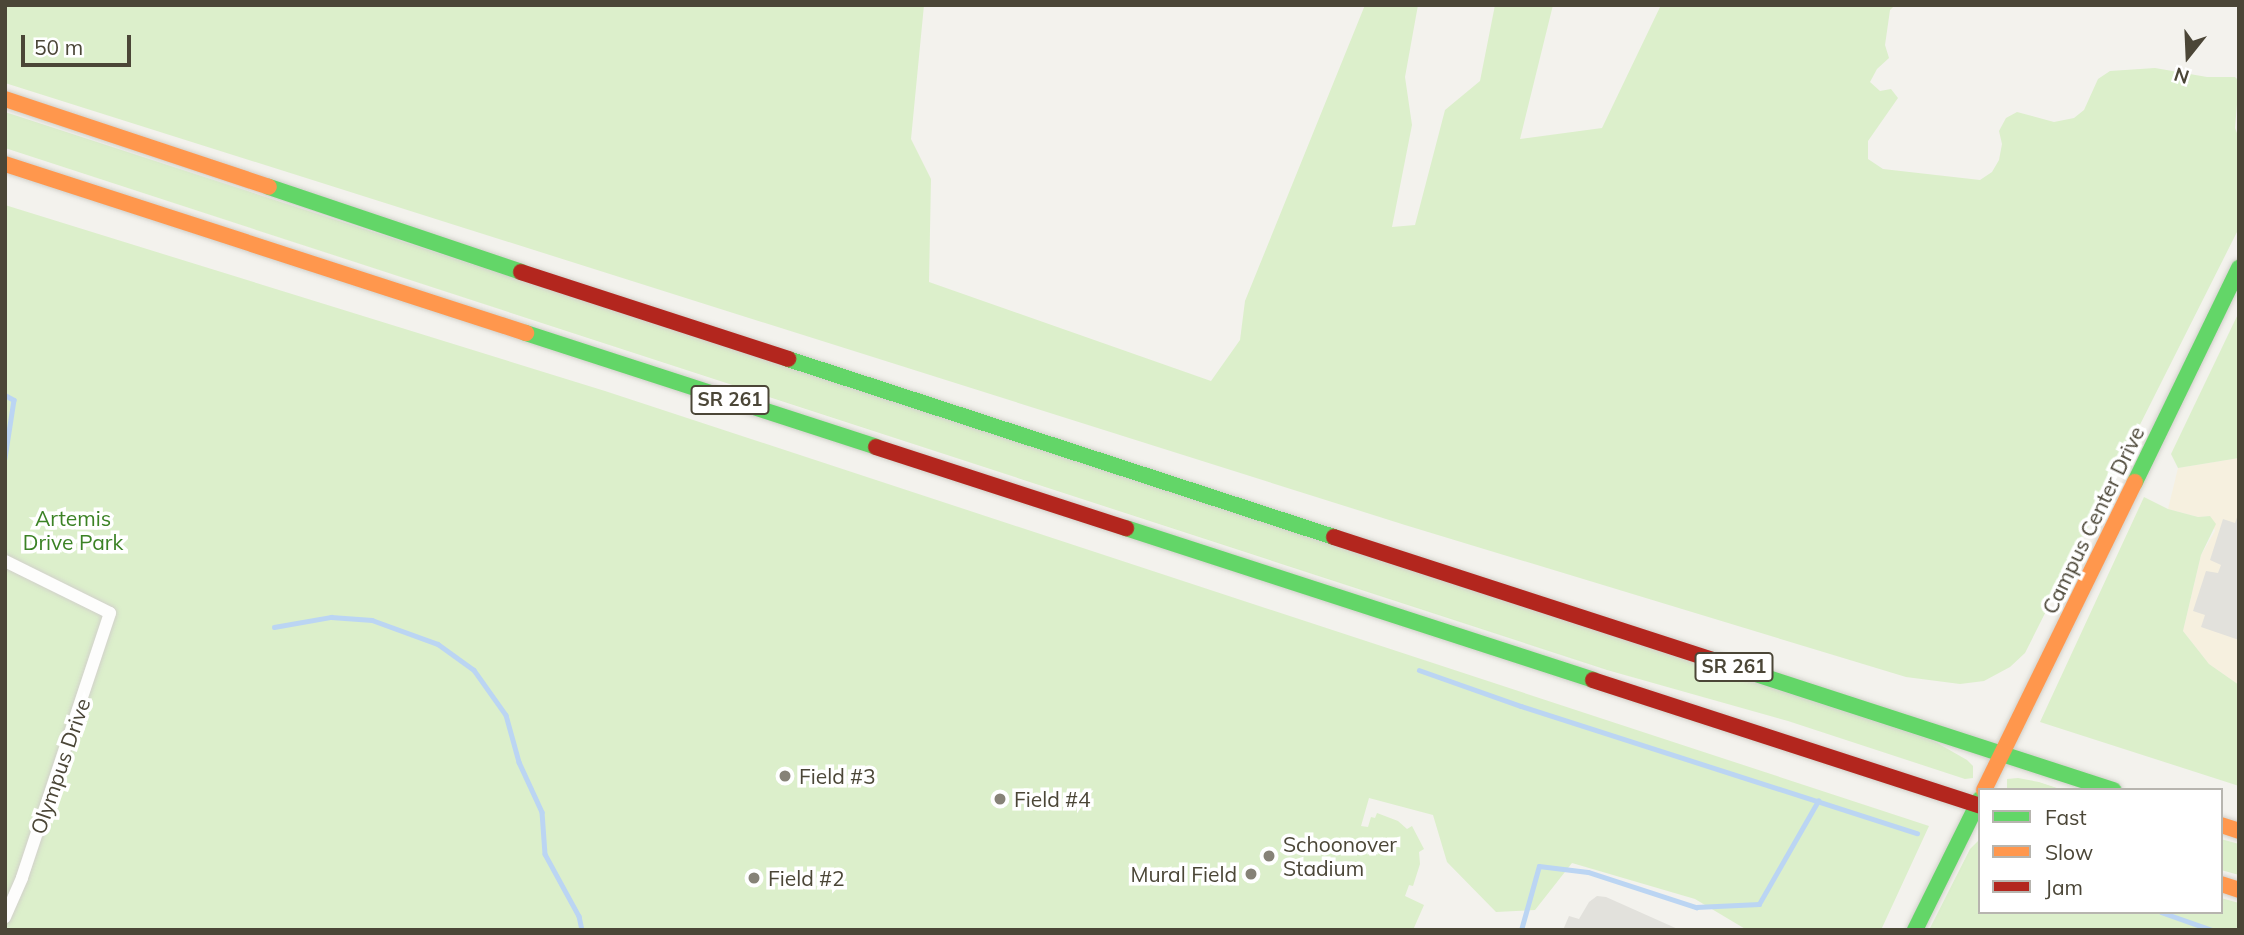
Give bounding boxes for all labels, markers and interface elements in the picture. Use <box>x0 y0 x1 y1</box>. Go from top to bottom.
scale bar <box>24 21 135 65</box>
north arrow <box>2153 21 2223 91</box>
text: 50 m <box>34 34 83 60</box>
text: N <box>2171 62 2192 90</box>
road number: SR 261 <box>690 384 770 416</box>
street label: Campus Center Drive <box>2037 422 2149 618</box>
park label: Artemis Drive Park <box>23 505 123 555</box>
road number: SR 261 <box>1694 652 1774 682</box>
street label: Olympus Drive <box>25 695 95 837</box>
place label: Field #3 <box>799 763 876 789</box>
marker: Field #3 <box>777 768 793 784</box>
place label: Field #4 <box>1014 786 1091 812</box>
legend <box>1978 788 2223 914</box>
marker: Field #4 <box>992 791 1008 807</box>
text: Fast <box>2045 804 2087 830</box>
place label: Schoonover Stadium <box>1283 831 1397 881</box>
text: Slow <box>2045 839 2093 865</box>
marker: Schoonover Stadium <box>1261 848 1277 864</box>
place label: Mural Field <box>1130 861 1237 887</box>
place label: Field #2 <box>768 865 845 891</box>
marker: Mural Field <box>1243 866 1259 882</box>
marker: Field #2 <box>746 870 762 886</box>
text: Jam <box>2045 874 2083 900</box>

